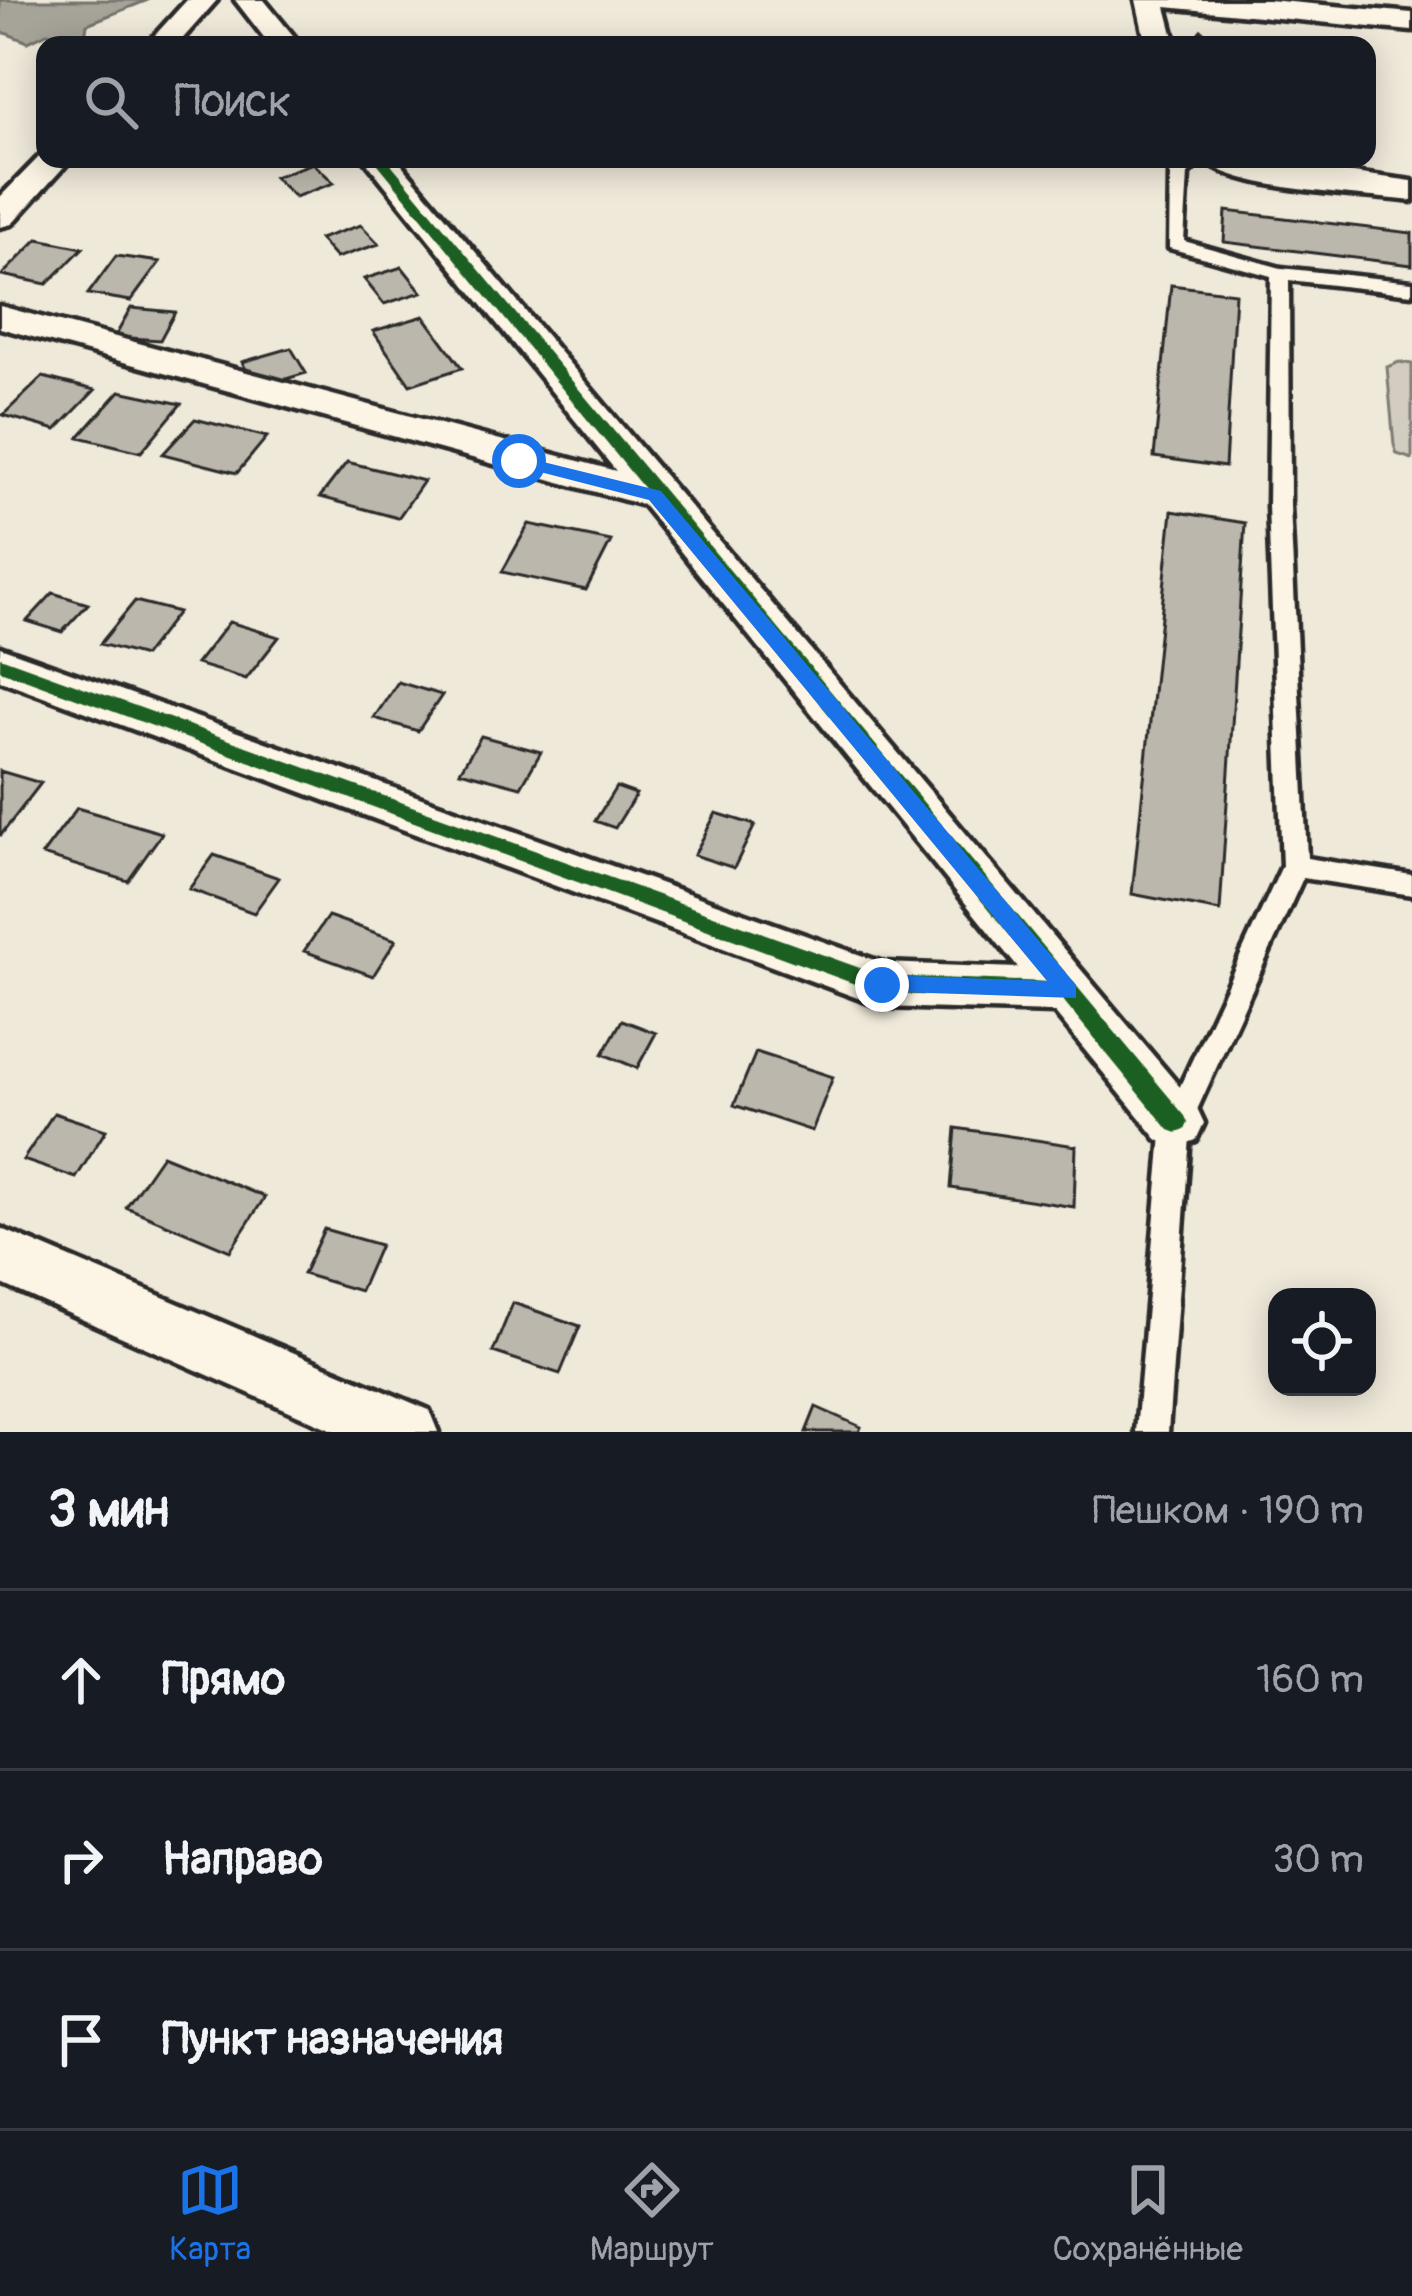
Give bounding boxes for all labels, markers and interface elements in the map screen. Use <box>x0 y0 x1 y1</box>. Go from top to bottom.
search box <box>36 36 1376 168</box>
icon: search <box>78 69 144 135</box>
text: Поиск <box>174 74 291 130</box>
route start <box>492 434 546 488</box>
route end <box>855 958 909 1012</box>
map controls <box>1268 1288 1376 1396</box>
button: locate <box>1268 1288 1376 1396</box>
text: 3 мин <box>48 1478 169 1542</box>
text: Пешком · 190 m <box>1092 1486 1364 1535</box>
icon: ahead <box>48 1647 114 1713</box>
text: Прямо <box>162 1652 285 1708</box>
text: 160 m <box>1256 1655 1364 1704</box>
icon: right <box>48 1827 114 1893</box>
text: Направо <box>162 1832 323 1888</box>
text: 30 m <box>1273 1835 1364 1884</box>
icon: arrive <box>48 2007 114 2073</box>
text: Пункт назначения <box>162 2012 503 2068</box>
tab: Карта <box>169 2157 251 2270</box>
tab: Маршрут <box>590 2157 714 2270</box>
tab: Сохранённые <box>1052 2157 1243 2270</box>

